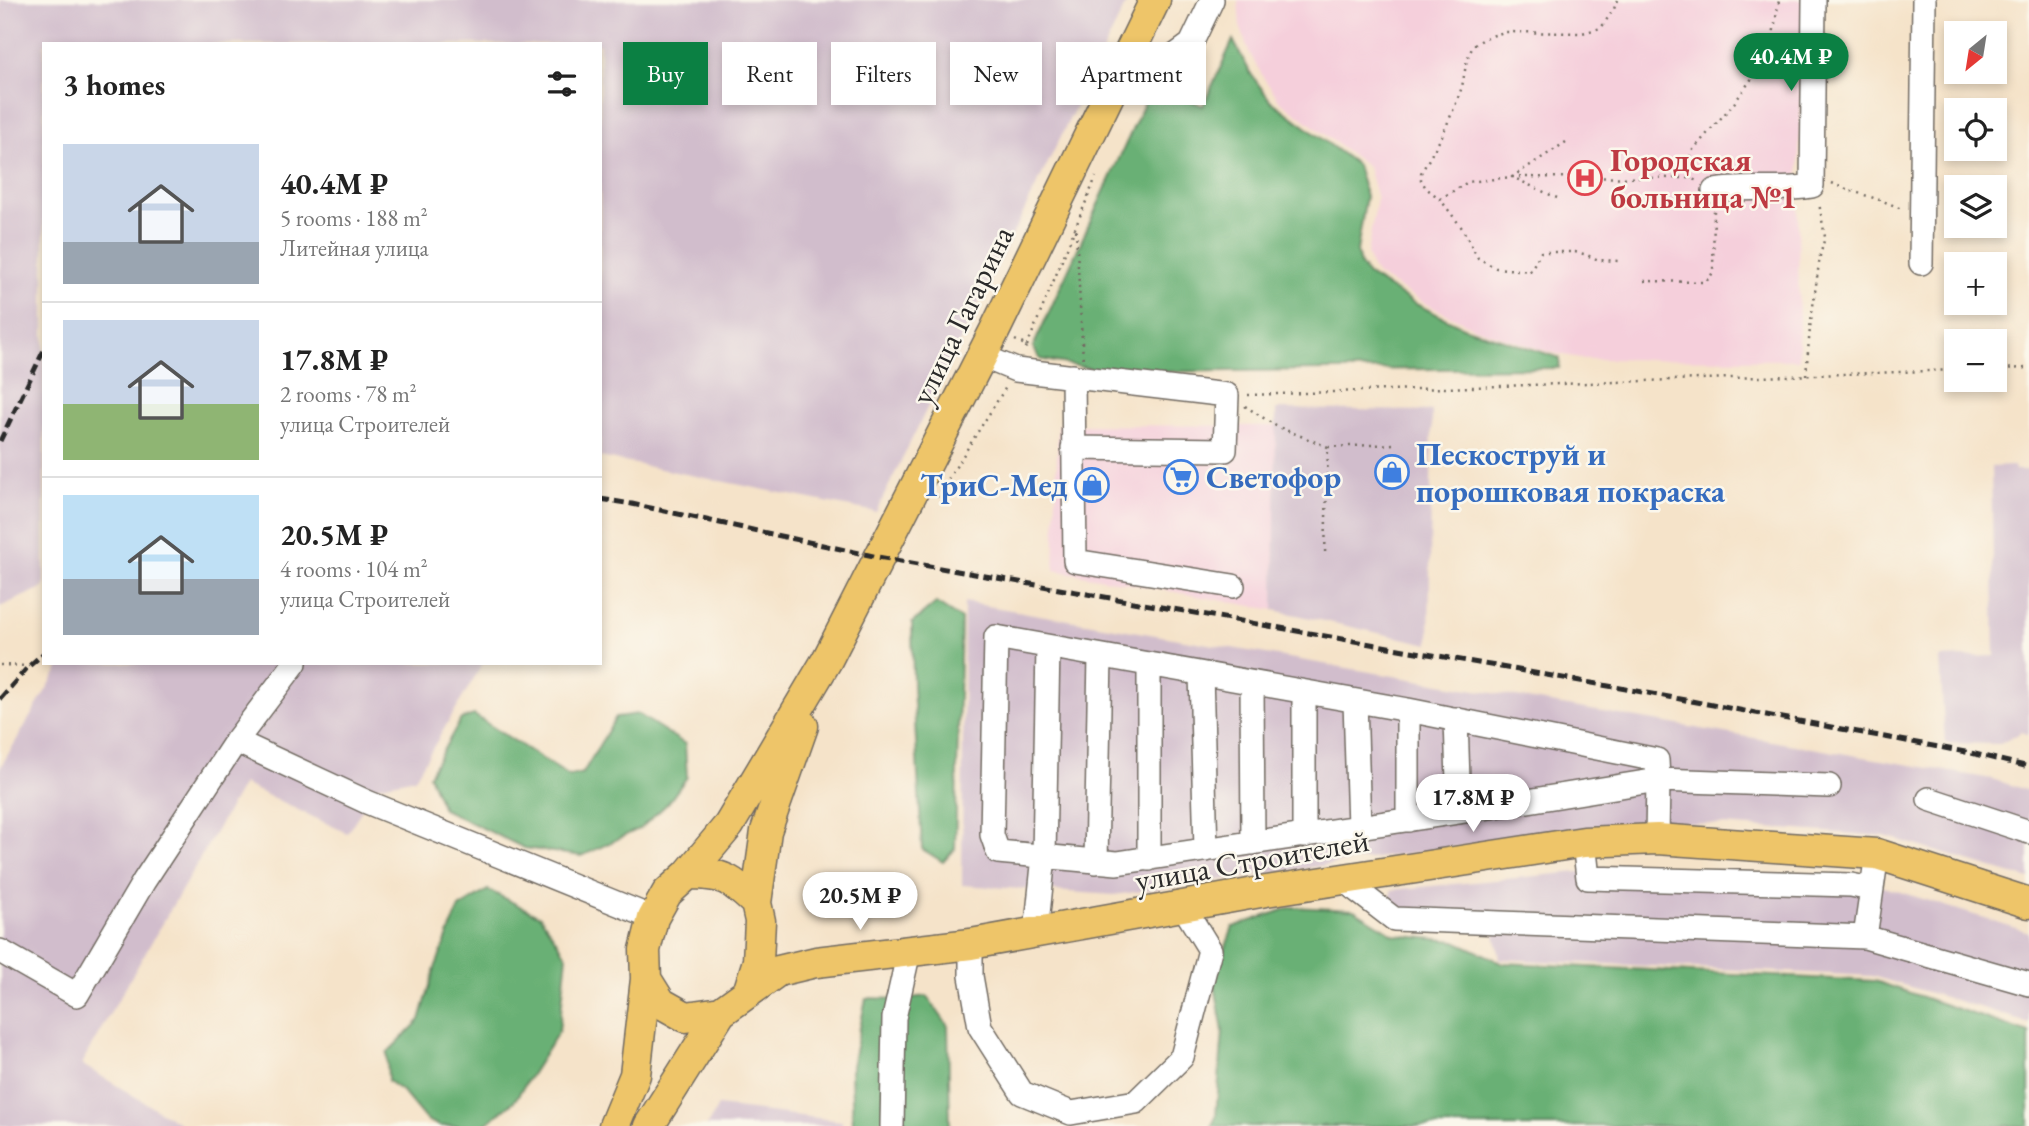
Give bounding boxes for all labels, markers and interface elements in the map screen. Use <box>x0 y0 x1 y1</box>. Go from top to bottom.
north arrow <box>1944 21 2007 84</box>
map controls <box>1944 21 2007 392</box>
pin: 40.4M ₽ <box>1726 34 1856 93</box>
text: 40.4M ₽ <box>1750 41 1832 71</box>
chip: Buy <box>623 42 708 105</box>
chip: Rent <box>722 42 817 105</box>
chip: Filters <box>831 42 936 105</box>
chip: New <box>950 42 1042 105</box>
chip: Apartment <box>1056 42 1206 105</box>
text: 3 homes <box>63 65 165 104</box>
icon: filters <box>543 65 581 103</box>
button: locate <box>1944 98 2007 161</box>
place label: Городская больница №1 <box>1610 139 1797 218</box>
hospital icon: Городская больница №1 <box>1566 159 1604 197</box>
text: 40.4M ₽ <box>280 164 388 203</box>
icon: home <box>119 172 203 256</box>
button: layers <box>1944 175 2007 238</box>
text: 5 rooms · 188 m² <box>280 203 428 233</box>
street label: улица Гагарина <box>901 218 1023 411</box>
text: Литейная улица <box>280 233 429 263</box>
button: + <box>1944 252 2007 315</box>
button: − <box>1944 329 2007 392</box>
text: 17.8M ₽ <box>280 340 388 379</box>
icon: home <box>119 348 203 432</box>
text: 2 rooms · 78 m² <box>280 379 417 409</box>
text: улица Строителей <box>280 409 450 439</box>
place label: Пескоструй и порошковая покраска <box>1416 433 1726 512</box>
shop icon: Пескоструй и порошковая покраска <box>1373 453 1411 491</box>
place label: Светофор <box>1206 456 1341 498</box>
supermarket icon: Светофор <box>1162 458 1200 496</box>
place label: ТриС-Мед <box>920 464 1068 506</box>
shop icon: ТриС-Мед <box>1073 466 1111 504</box>
text: 20.5M ₽ <box>280 515 388 554</box>
icon: home <box>119 523 203 607</box>
text: 4 rooms · 104 m² <box>280 554 428 584</box>
text: улица Строителей <box>280 584 450 614</box>
pin: 17.8M ₽ <box>1408 774 1538 834</box>
text: 17.8M ₽ <box>1432 782 1514 812</box>
street label: улица Строителей <box>1132 819 1372 901</box>
pin: 20.5M ₽ <box>795 872 925 932</box>
text: 20.5M ₽ <box>819 880 901 910</box>

